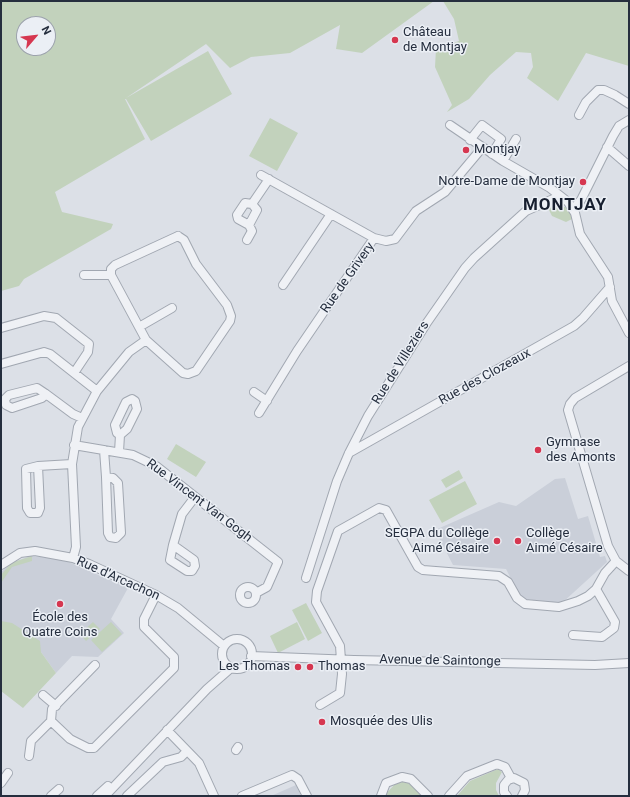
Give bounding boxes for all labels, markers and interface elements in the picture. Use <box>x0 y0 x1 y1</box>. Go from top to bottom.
north arrow <box>16 16 56 56</box>
text: N <box>39 24 54 37</box>
place label: Château de Montjay <box>403 25 467 56</box>
marker: Château de Montjay <box>390 35 400 45</box>
place label: Montjay <box>474 142 520 158</box>
marker: Montjay <box>461 145 471 155</box>
place label: Notre-Dame de Montjay <box>438 174 575 190</box>
marker: Notre-Dame de Montjay <box>578 177 588 187</box>
district label: MONTJAY <box>523 196 607 216</box>
street label: Rue de Grivery <box>318 240 378 316</box>
street label: Rue de Villeziers <box>369 319 433 407</box>
street label: Rue des Clozeaux <box>436 345 534 409</box>
place label: Gymnase des Amonts <box>546 435 616 466</box>
marker: Gymnase des Amonts <box>533 445 543 455</box>
street label: Rue Vincent Van Gogh <box>143 456 255 546</box>
place label: SEGPA du Collège Aimé Césaire <box>385 526 489 557</box>
place label: Collège Aimé Césaire <box>526 526 603 557</box>
marker: SEGPA du Collège Aimé Césaire <box>492 536 502 546</box>
marker: Collège Aimé Césaire <box>513 536 523 546</box>
street label: Rue d'Arcachon <box>74 554 162 604</box>
marker: École des Quatre Coins <box>55 599 65 609</box>
place label: École des Quatre Coins <box>23 610 97 641</box>
street label: Avenue de Saintonge <box>379 652 501 670</box>
place label: Les Thomas <box>219 659 290 675</box>
place label: Thomas <box>318 659 366 675</box>
marker: Les Thomas <box>293 662 303 672</box>
marker: Thomas <box>305 662 315 672</box>
place label: Mosquée des Ulis <box>330 714 433 730</box>
marker: Mosquée des Ulis <box>317 717 327 727</box>

